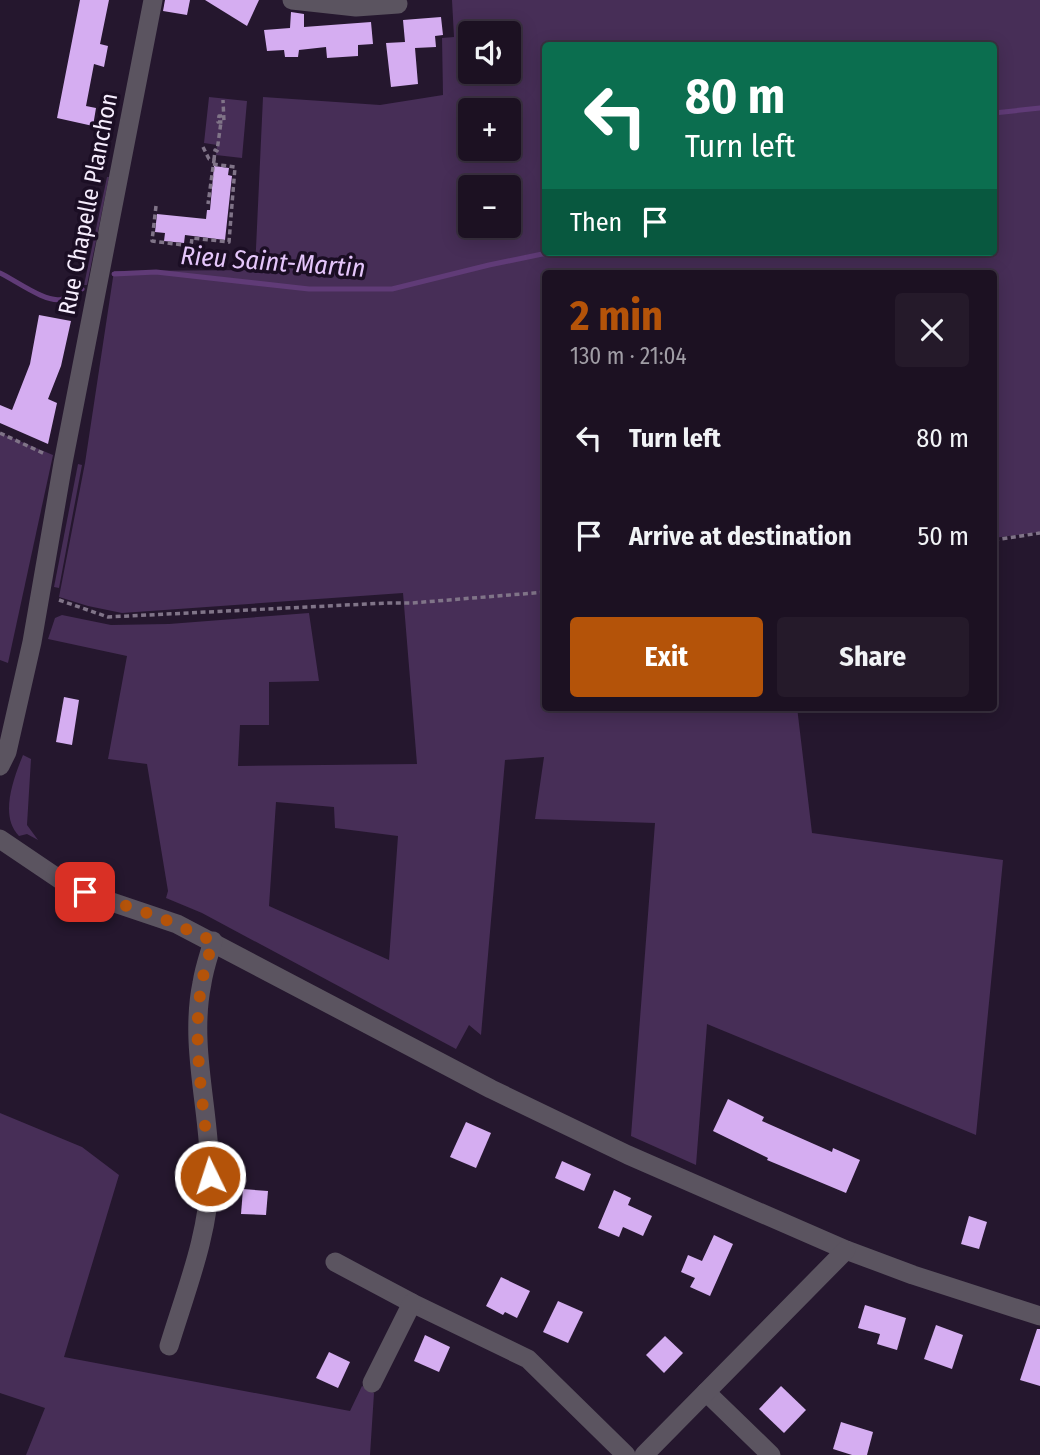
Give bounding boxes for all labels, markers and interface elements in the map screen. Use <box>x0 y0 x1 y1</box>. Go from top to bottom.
map controls <box>458 21 521 238</box>
button: sound <box>458 21 521 84</box>
text: 80 m <box>685 67 785 126</box>
icon: left <box>570 70 661 161</box>
street label: Rue Chapelle Planchon <box>53 91 123 317</box>
button: + <box>458 98 521 161</box>
text: Turn left <box>685 127 795 165</box>
button: − <box>458 175 521 238</box>
icon: arrive <box>636 203 674 241</box>
text: Then <box>570 207 622 238</box>
water label: Rieu Saint-Martin <box>180 240 366 284</box>
text: 2 min <box>570 291 663 341</box>
button: close <box>895 293 969 367</box>
text: 130 m · 21:04 <box>570 342 687 370</box>
icon: left <box>570 419 608 457</box>
text: Turn left <box>629 423 721 454</box>
text: 80 m <box>916 423 969 454</box>
icon: arrive <box>570 517 608 555</box>
text: Arrive at destination <box>629 521 852 552</box>
text: 50 m <box>917 521 969 552</box>
button: Exit <box>570 617 763 697</box>
button: Share <box>777 617 969 697</box>
pin <box>55 862 115 922</box>
icon: arrive <box>66 873 104 911</box>
position arrow <box>173 1139 247 1213</box>

